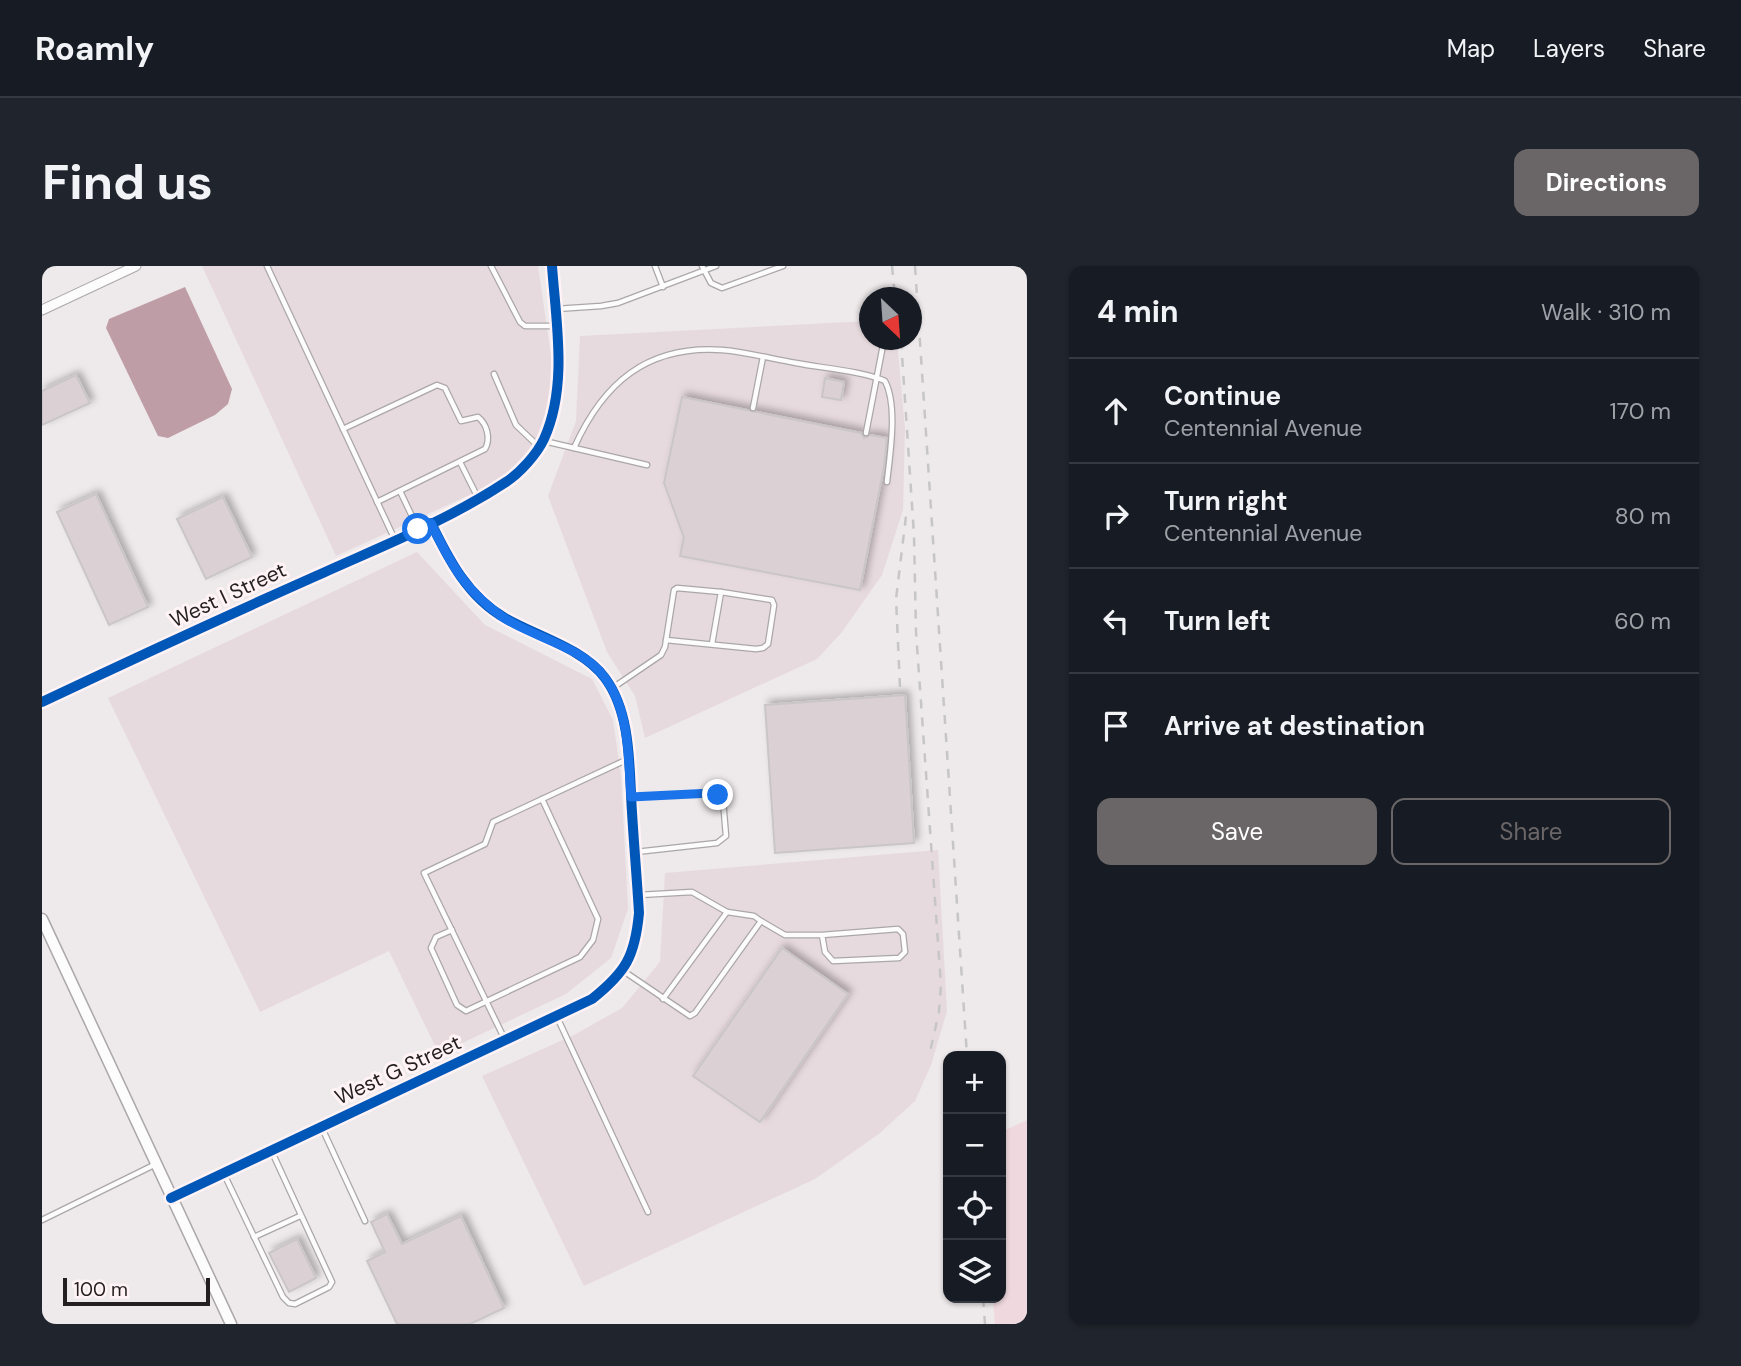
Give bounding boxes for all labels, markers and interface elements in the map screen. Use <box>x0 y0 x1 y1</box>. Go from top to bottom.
text: Roamly <box>35 27 154 70</box>
text: Map <box>1447 33 1495 64</box>
text: Layers <box>1533 33 1605 64</box>
text: Share <box>1643 33 1706 64</box>
button: Directions <box>1514 149 1699 216</box>
text: Find us <box>42 150 213 214</box>
north arrow <box>859 287 922 350</box>
text: 4 min <box>1097 292 1179 331</box>
text: Walk · 310 m <box>1541 297 1671 327</box>
text: Continue <box>1164 379 1281 413</box>
icon: ahead <box>1097 392 1135 430</box>
text: 170 m <box>1610 396 1671 426</box>
text: Centennial Avenue <box>1164 413 1362 443</box>
text: Turn right <box>1164 484 1288 518</box>
icon: right <box>1097 497 1135 535</box>
text: 80 m <box>1615 501 1671 531</box>
route start <box>402 513 433 544</box>
text: Centennial Avenue <box>1164 518 1362 548</box>
street label: West I Street <box>165 556 291 634</box>
icon: left <box>1097 602 1135 640</box>
text: Turn left <box>1164 604 1271 638</box>
text: 60 m <box>1614 606 1671 636</box>
icon: arrive <box>1097 707 1135 745</box>
text: Arrive at destination <box>1164 709 1425 743</box>
route end <box>702 779 733 810</box>
button: Save <box>1097 798 1377 865</box>
button: Share <box>1391 798 1671 865</box>
street label: West G Street <box>330 1029 466 1111</box>
map controls <box>943 1051 1006 1303</box>
button: + <box>943 1051 1006 1114</box>
button: − <box>943 1114 1006 1177</box>
button: locate <box>943 1177 1006 1240</box>
button: layers <box>943 1240 1006 1303</box>
scale bar <box>63 1275 210 1307</box>
text: 100 m <box>74 1277 128 1302</box>

